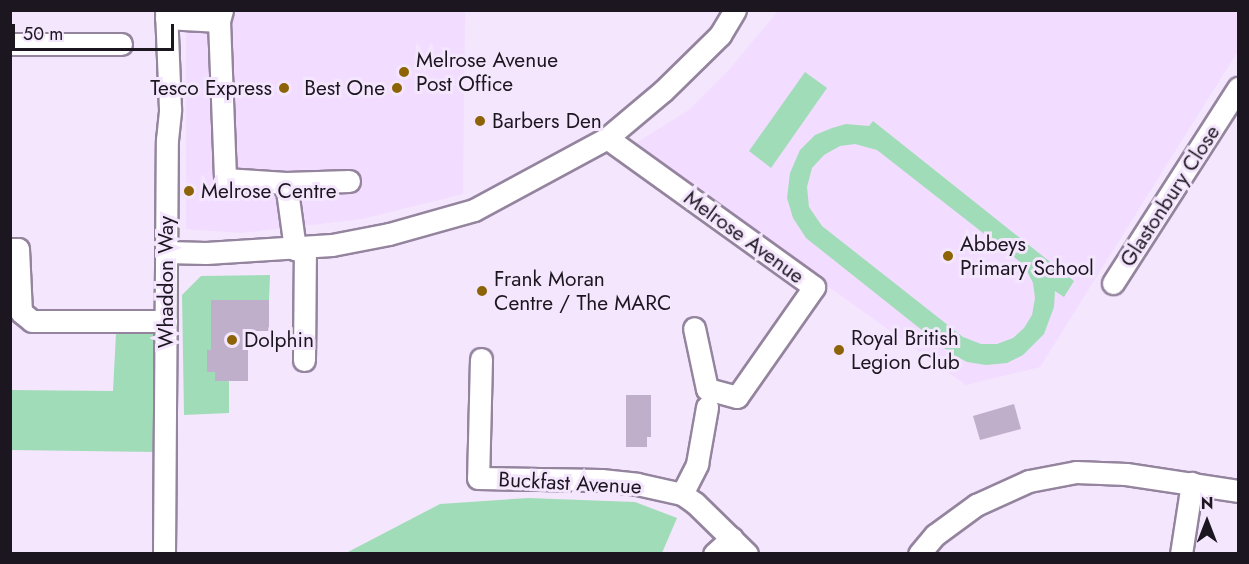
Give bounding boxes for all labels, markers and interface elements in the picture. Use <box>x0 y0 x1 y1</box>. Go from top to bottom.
scale bar <box>15 12 177 50</box>
text: 50 m <box>23 21 63 47</box>
place label: Melrose Avenue Post Office <box>416 47 558 97</box>
marker: Melrose Avenue Post Office <box>397 65 411 79</box>
place label: Tesco Express <box>150 75 272 101</box>
place label: Best One <box>304 75 385 101</box>
marker: Tesco Express <box>277 81 291 95</box>
marker: Best One <box>390 81 404 95</box>
place label: Barbers Den <box>492 108 602 134</box>
marker: Barbers Den <box>473 114 487 128</box>
street label: Glastonbury Close <box>1115 121 1225 271</box>
place label: Melrose Centre <box>201 178 337 204</box>
marker: Melrose Centre <box>182 184 196 198</box>
street label: Melrose Avenue <box>679 185 809 289</box>
street label: Whaddon Way <box>153 216 179 348</box>
place label: Abbeys Primary School <box>960 231 1094 281</box>
marker: Abbeys Primary School <box>941 249 955 263</box>
place label: Frank Moran Centre / The MARC <box>494 266 671 316</box>
marker: Frank Moran Centre / The MARC <box>475 284 489 298</box>
place label: Royal British Legion Club <box>851 325 960 375</box>
place label: Dolphin <box>244 327 314 353</box>
marker: Dolphin <box>225 333 239 347</box>
marker: Royal British Legion Club <box>832 343 846 357</box>
street label: Buckfast Avenue <box>498 467 642 499</box>
north arrow <box>1177 492 1237 552</box>
text: N <box>1201 492 1213 515</box>

